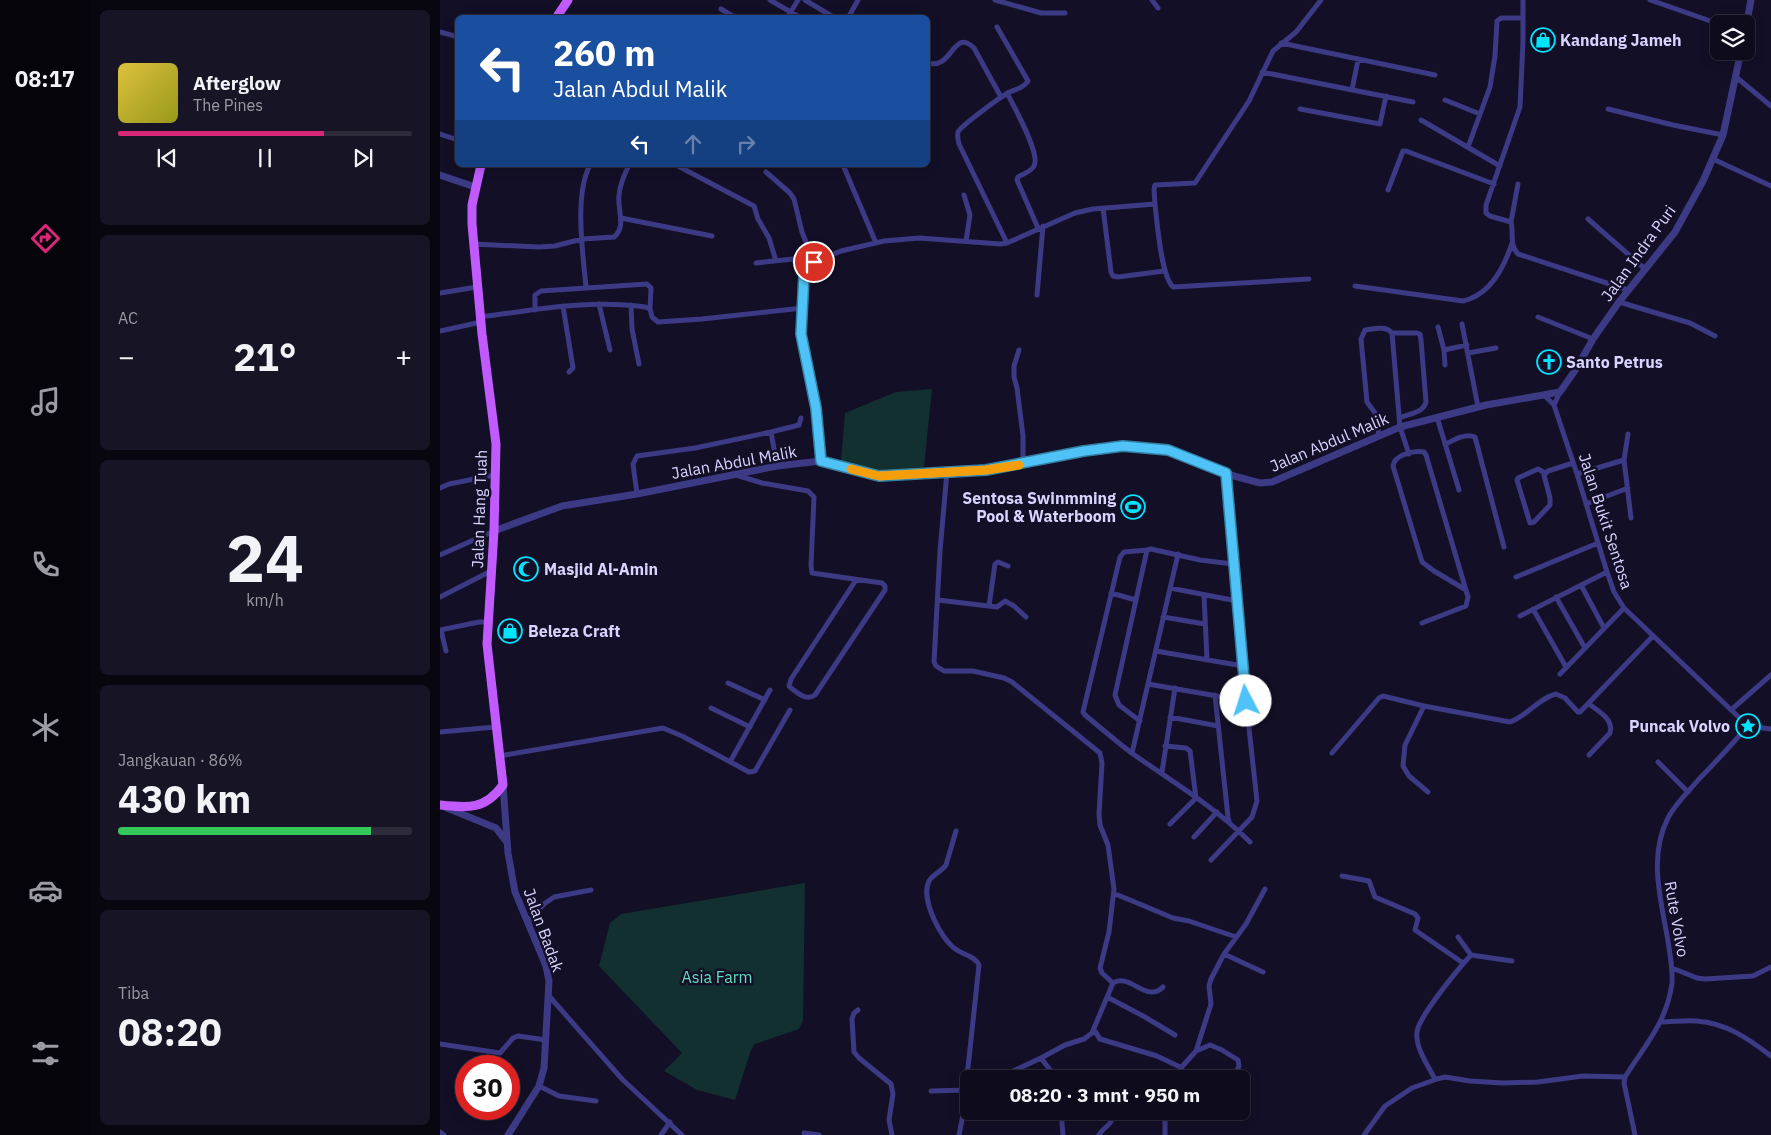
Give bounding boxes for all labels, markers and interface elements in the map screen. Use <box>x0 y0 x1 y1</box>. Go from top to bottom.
map controls <box>1710 15 1755 60</box>
button: layers <box>1710 15 1755 60</box>
shop icon: Kandang Jameh <box>1530 27 1556 53</box>
text: 260 m <box>553 30 656 76</box>
place label: Kandang Jameh <box>1560 30 1681 50</box>
icon: left <box>470 35 535 100</box>
text: 08:17 <box>15 64 75 93</box>
text: Afterglow <box>193 71 281 95</box>
text: Jalan Abdul Malik <box>553 74 727 103</box>
text: The Pines <box>193 95 263 115</box>
icon: left <box>626 130 654 158</box>
icon: ahead <box>679 130 707 158</box>
icon: right <box>732 130 760 158</box>
icon: previous <box>153 144 181 172</box>
icon: pause <box>251 144 279 172</box>
icon: next <box>349 144 377 172</box>
street label: Jalan Indra Puri <box>1596 201 1680 305</box>
icon: directions <box>28 221 63 256</box>
pin <box>793 241 835 283</box>
icon: arrive <box>800 248 828 276</box>
text: AC <box>118 308 138 328</box>
text: 21° <box>233 332 297 381</box>
text: − <box>118 338 135 375</box>
text: + <box>395 338 412 375</box>
church icon: Santo Petrus <box>1536 349 1562 375</box>
place label: Santo Petrus <box>1566 352 1663 372</box>
icon: music <box>28 384 63 419</box>
street label: Jalan Abdul Malik <box>1267 408 1392 476</box>
street label: Jalan Abdul Malik <box>670 441 799 483</box>
street label: Jalan Hang Tuah <box>467 449 491 569</box>
street label: Jalan Bukit Sentosa <box>1575 450 1638 592</box>
place label: Sentosa Swinmming Pool & Waterboom <box>962 488 1116 526</box>
sports icon: Sentosa Swinmming Pool & Waterboom <box>1120 494 1146 520</box>
text: 24 <box>226 515 304 600</box>
icon: phone <box>28 547 63 582</box>
mosque icon: Masjid Al-Amin <box>513 556 539 582</box>
place label: Masjid Al-Amin <box>544 559 658 579</box>
text: km/h <box>246 590 284 610</box>
shop icon: Beleza Craft <box>497 618 523 644</box>
place label: Beleza Craft <box>528 621 620 641</box>
position arrow <box>1219 674 1271 726</box>
icon: climate <box>28 710 63 745</box>
place icon: Puncak Volvo <box>1735 713 1761 739</box>
place label: Puncak Volvo <box>1629 716 1730 736</box>
text: Jangkauan · 86% <box>118 750 243 770</box>
text: 430 km <box>118 774 251 823</box>
icon: car <box>28 873 63 908</box>
street label: Rute Volvo <box>1661 880 1694 958</box>
street label: Jalan Badak <box>520 885 569 975</box>
park label: Asia Farm <box>681 967 753 987</box>
text: Tiba <box>118 983 149 1003</box>
text: 08:20 <box>118 1007 222 1056</box>
icon: filters <box>28 1036 63 1071</box>
speed limit sign: 30 <box>455 1055 520 1120</box>
text: 08:20 · 3 mnt · 950 m <box>1010 1083 1200 1107</box>

